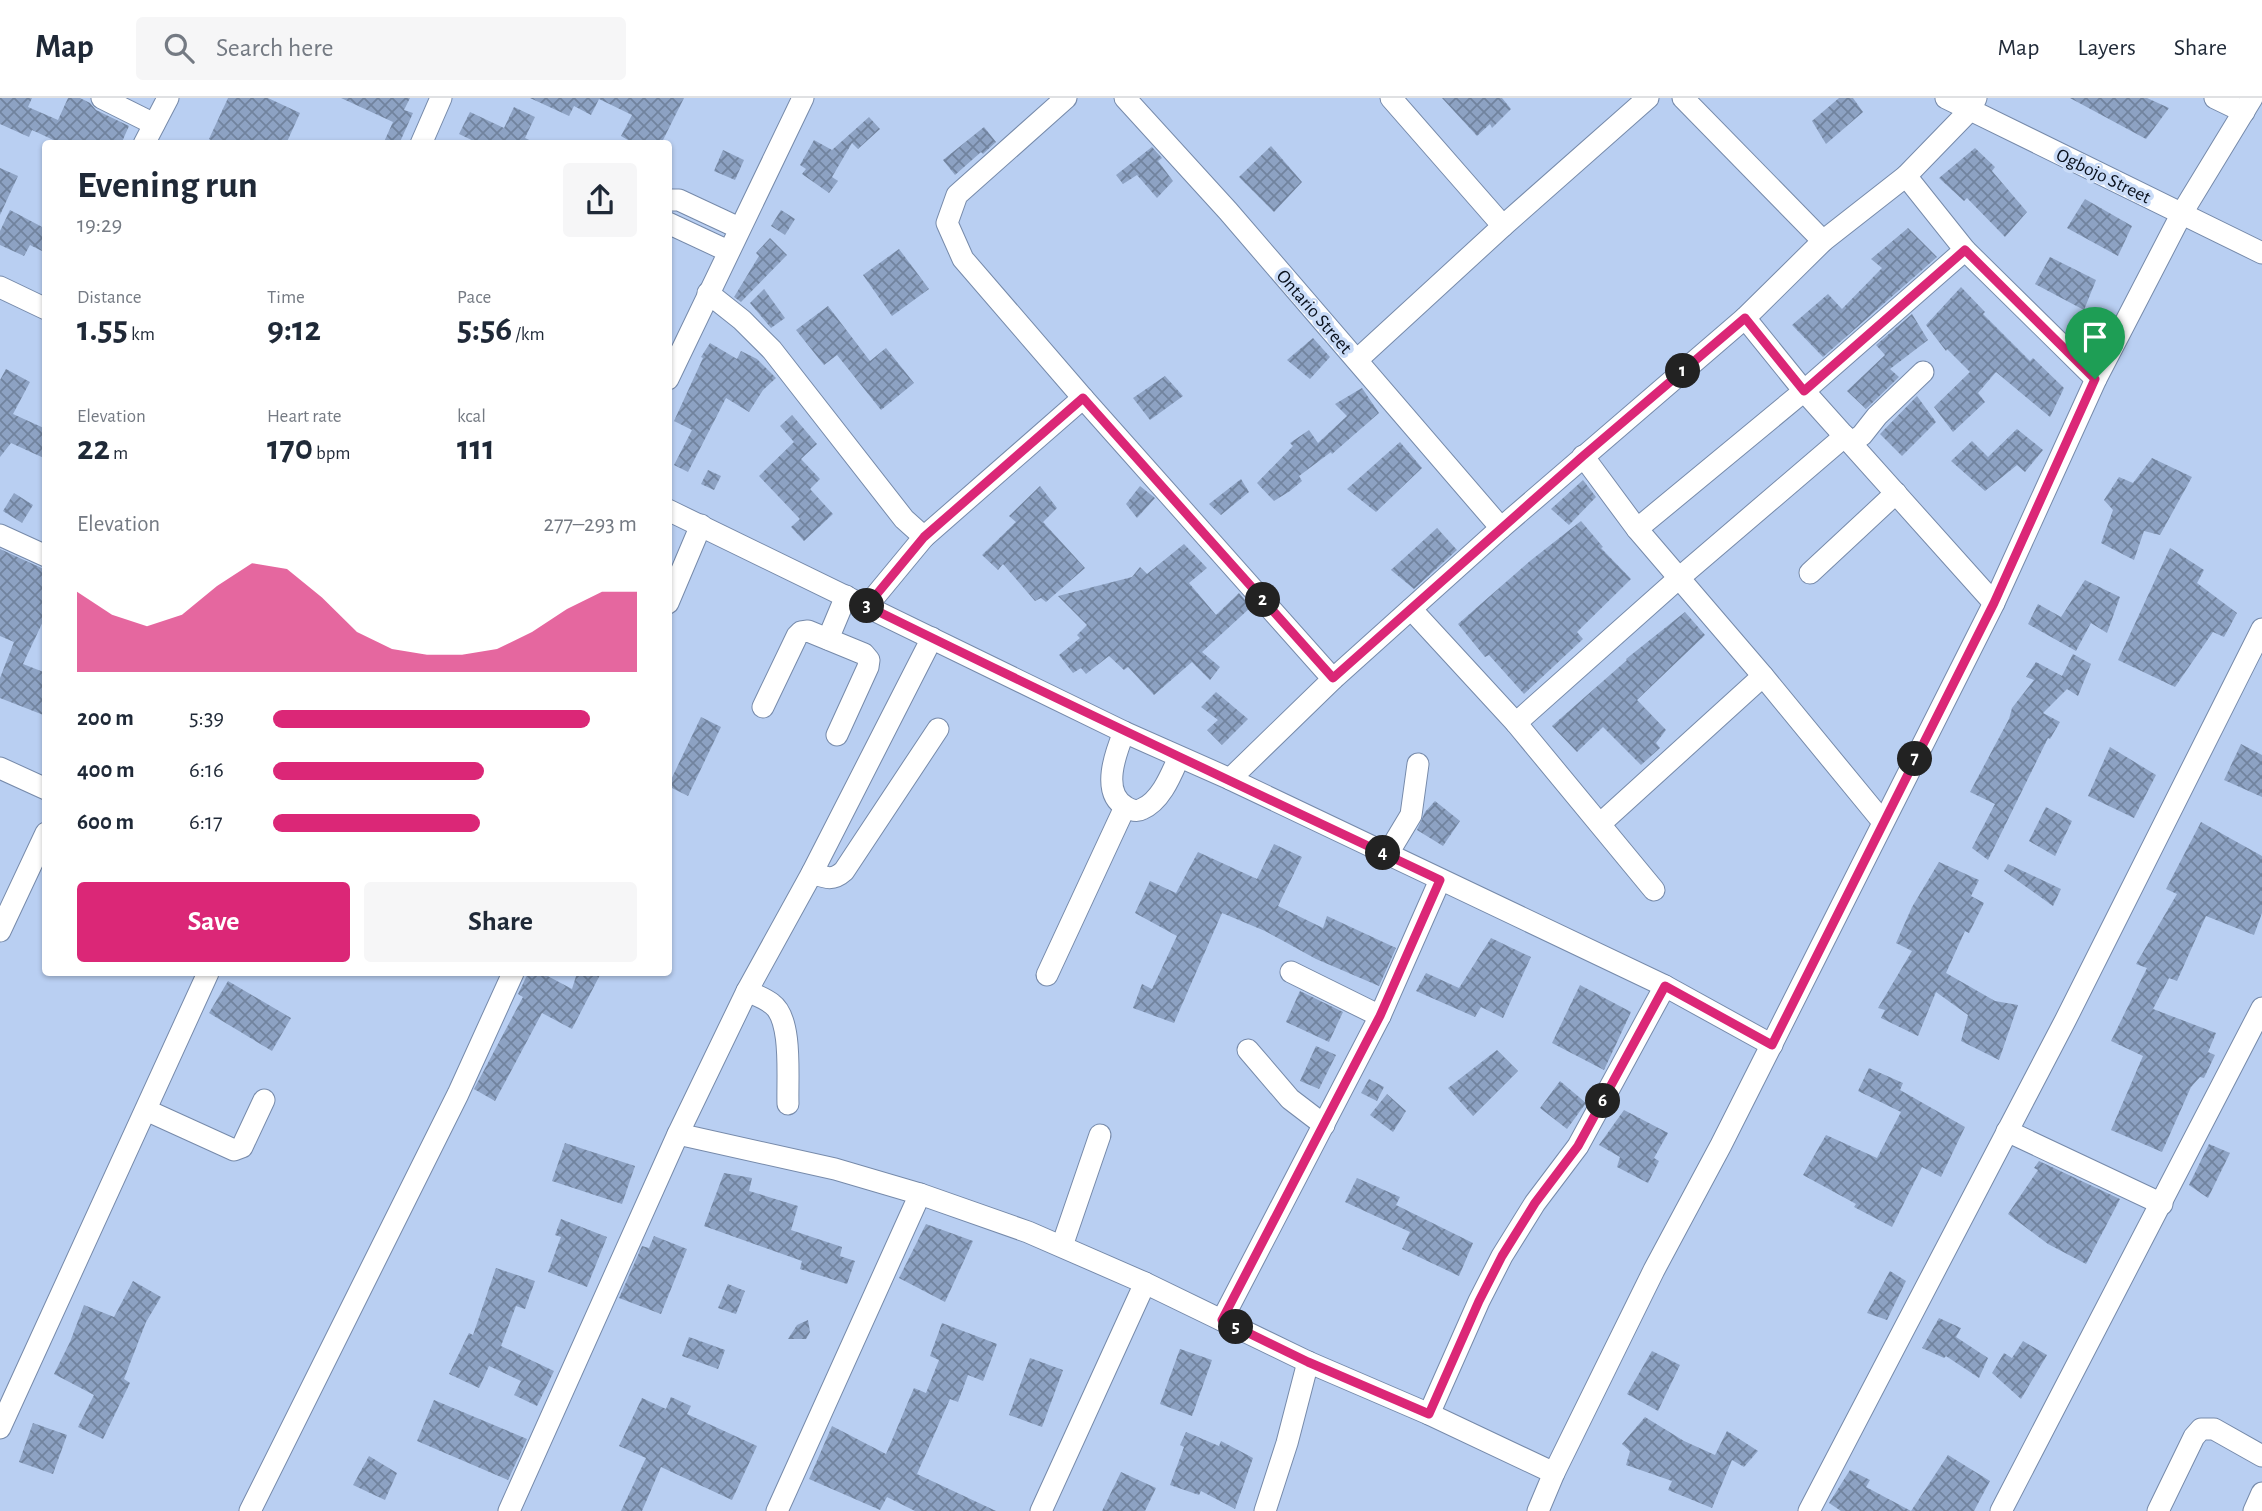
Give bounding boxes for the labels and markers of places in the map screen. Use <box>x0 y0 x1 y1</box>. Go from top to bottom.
pin <box>2065 307 2125 379</box>
pin: 1 <box>1666 354 1700 388</box>
pin: 2 <box>1246 582 1280 618</box>
pin: 3 <box>850 588 884 624</box>
pin: 7 <box>1898 742 1932 776</box>
pin: 4 <box>1366 836 1400 870</box>
pin: 6 <box>1586 1084 1620 1118</box>
pin: 5 <box>1218 1310 1254 1344</box>

